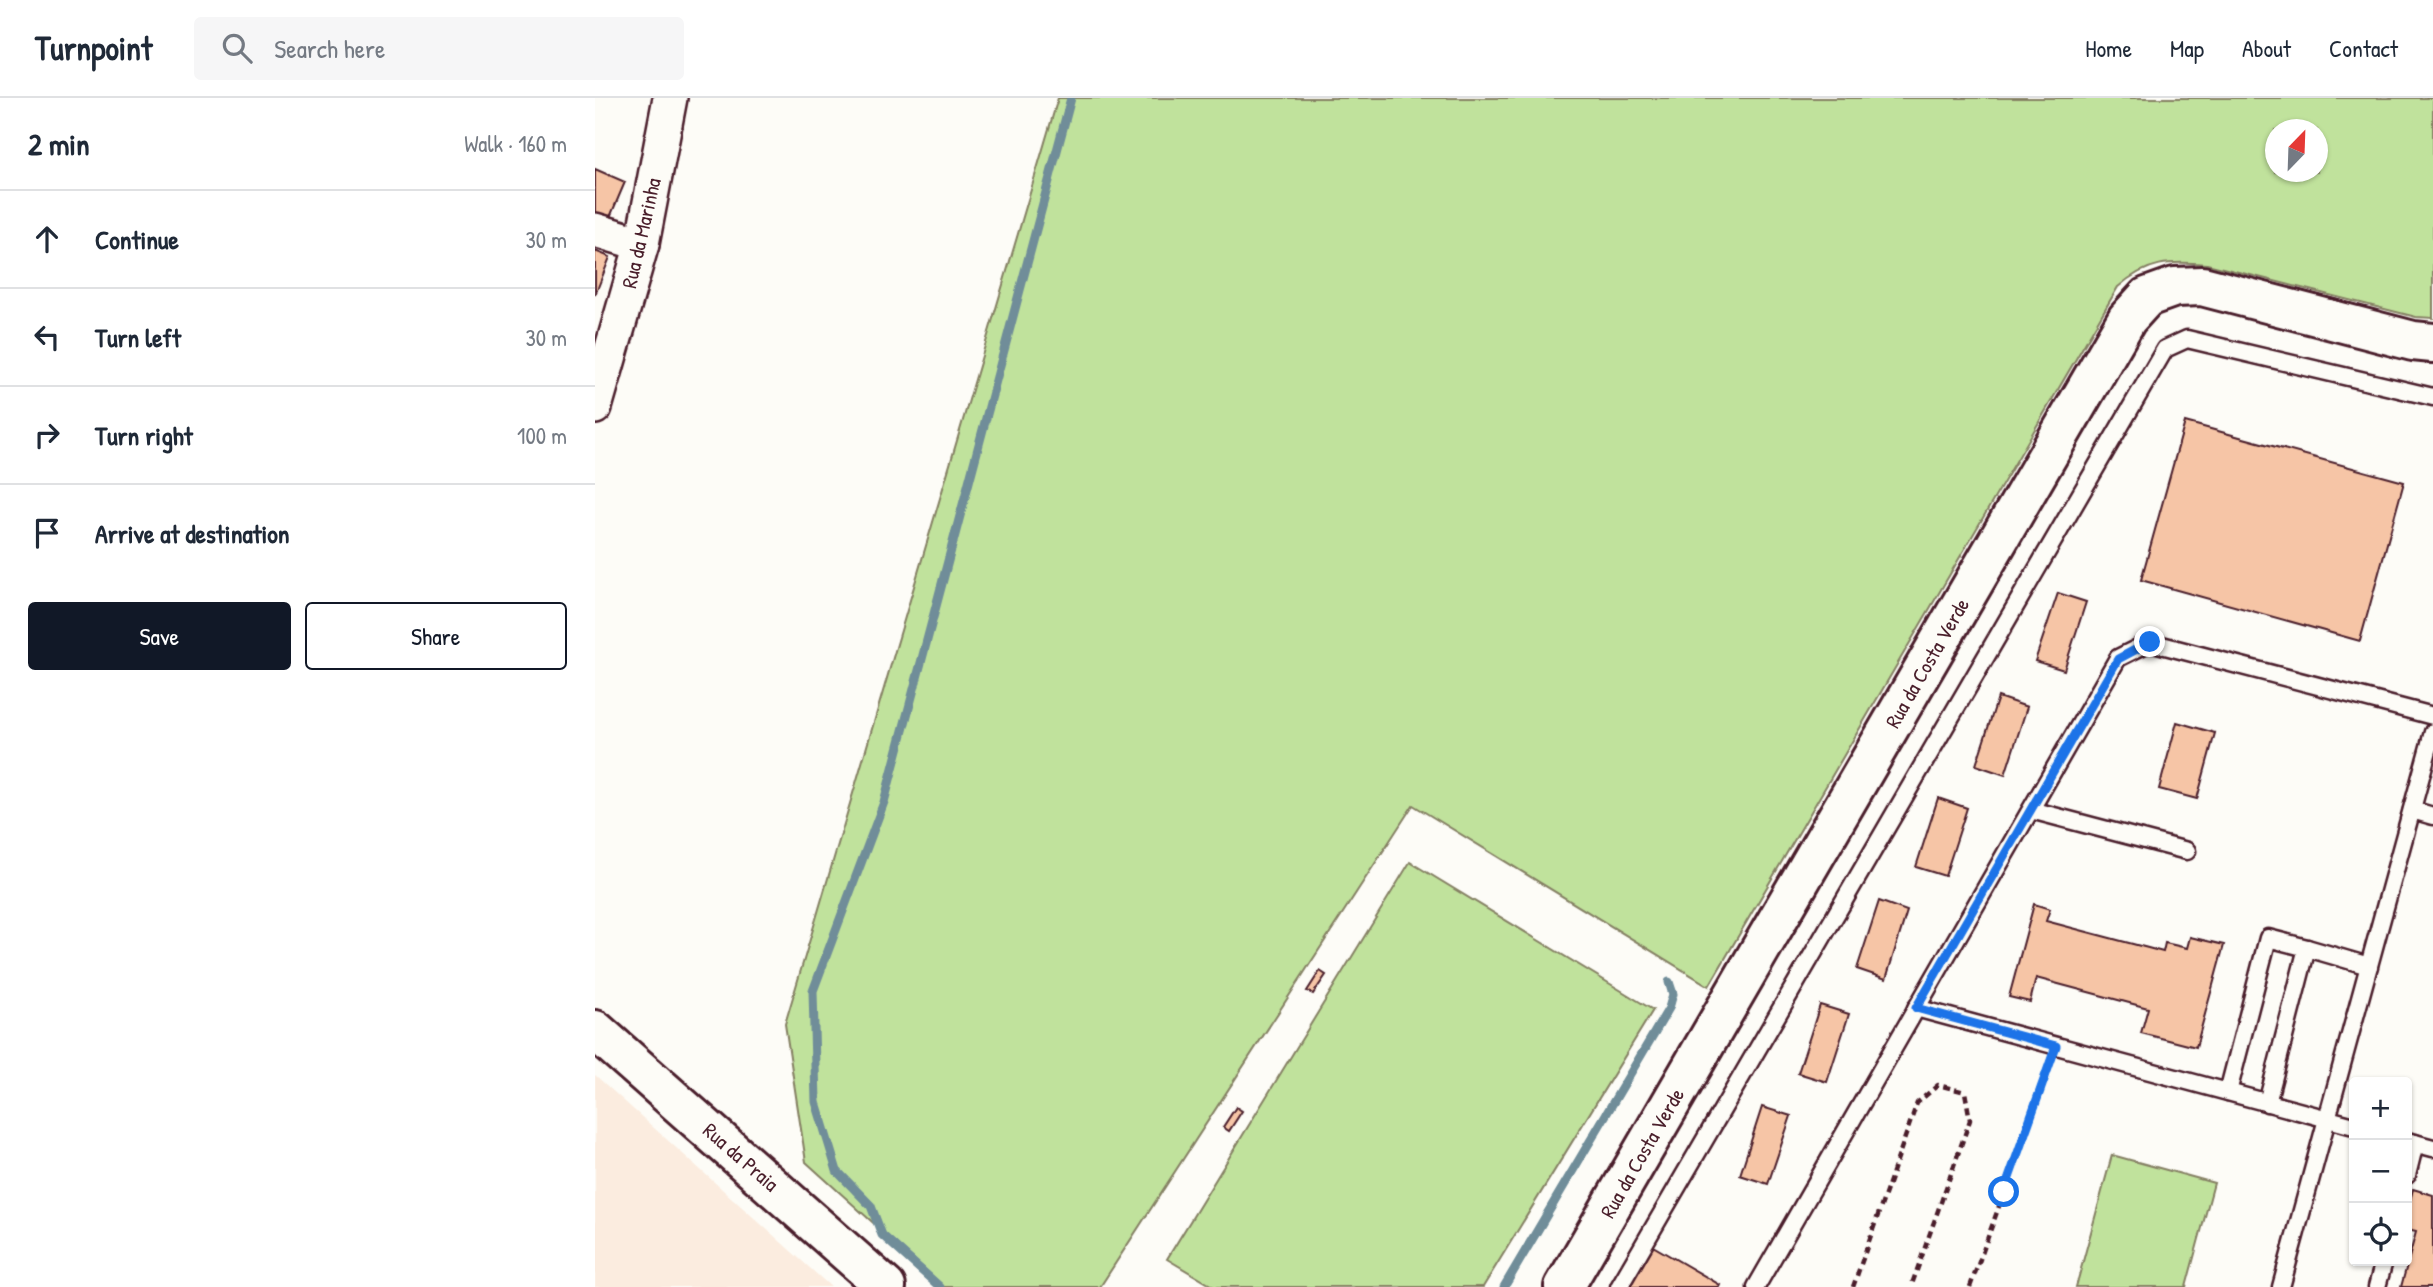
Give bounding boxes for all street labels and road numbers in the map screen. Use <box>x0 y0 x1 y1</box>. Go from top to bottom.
street label: Rua da Marinha <box>614 175 668 291</box>
street label: Rua da Costa Verde <box>1878 593 1976 733</box>
street label: Rua da Costa Verde <box>1593 1083 1691 1223</box>
street label: Rua da Praia <box>697 1116 785 1198</box>

